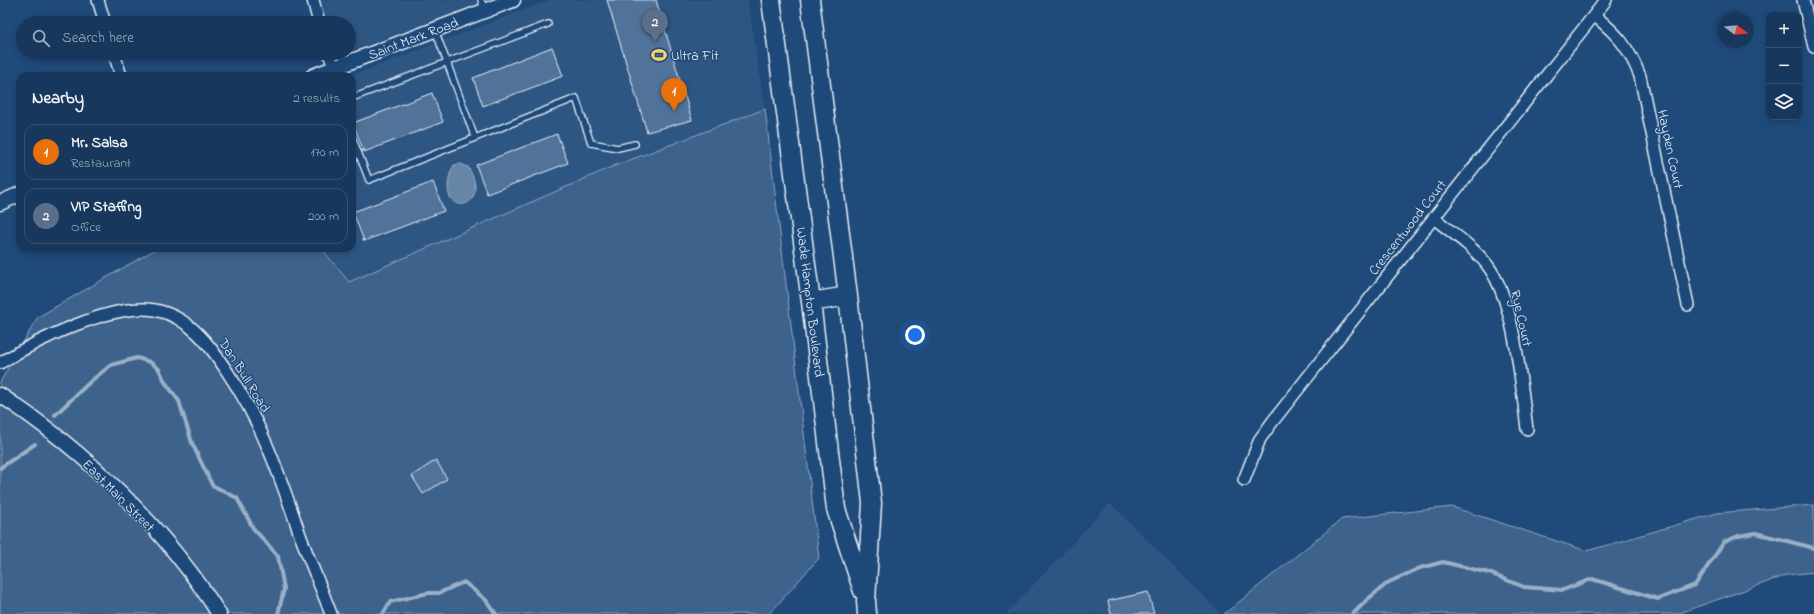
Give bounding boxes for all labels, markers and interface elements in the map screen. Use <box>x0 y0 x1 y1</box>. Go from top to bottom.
pin: 2 <box>642 9 668 42</box>
north arrow <box>1718 12 1754 48</box>
map controls <box>1766 12 1802 120</box>
button: + <box>1766 12 1802 48</box>
street label: Saint Mark Road <box>366 13 462 66</box>
search box <box>16 16 356 60</box>
icon: search <box>30 27 52 49</box>
text: Search here <box>62 27 134 49</box>
sports icon: Ultra Fit <box>650 46 668 64</box>
place label: Ultra Fit <box>671 46 719 67</box>
button: − <box>1766 48 1802 84</box>
pin: 1 <box>661 78 687 111</box>
button: layers <box>1766 84 1802 120</box>
text: Nearby <box>32 86 84 111</box>
text: 2 results <box>293 89 340 108</box>
street label: Hayden Court <box>1650 108 1688 191</box>
text: Mr. Salsa <box>71 132 128 154</box>
text: 1 <box>44 143 48 162</box>
text: 170 m <box>311 143 339 162</box>
text: Restaurant <box>71 154 131 173</box>
street label: Crescentwood Court <box>1364 175 1452 280</box>
text: VIP Staffing <box>71 196 142 218</box>
text: 2 <box>43 207 49 226</box>
text: 200 m <box>308 207 339 226</box>
text: Office <box>71 218 101 237</box>
street label: Wade Hampton Boulevard <box>790 226 829 379</box>
street label: Rye Court <box>1503 288 1537 349</box>
your location <box>905 325 925 345</box>
street label: Dan Bull Road <box>212 334 275 417</box>
street label: East Main Street <box>77 455 159 538</box>

